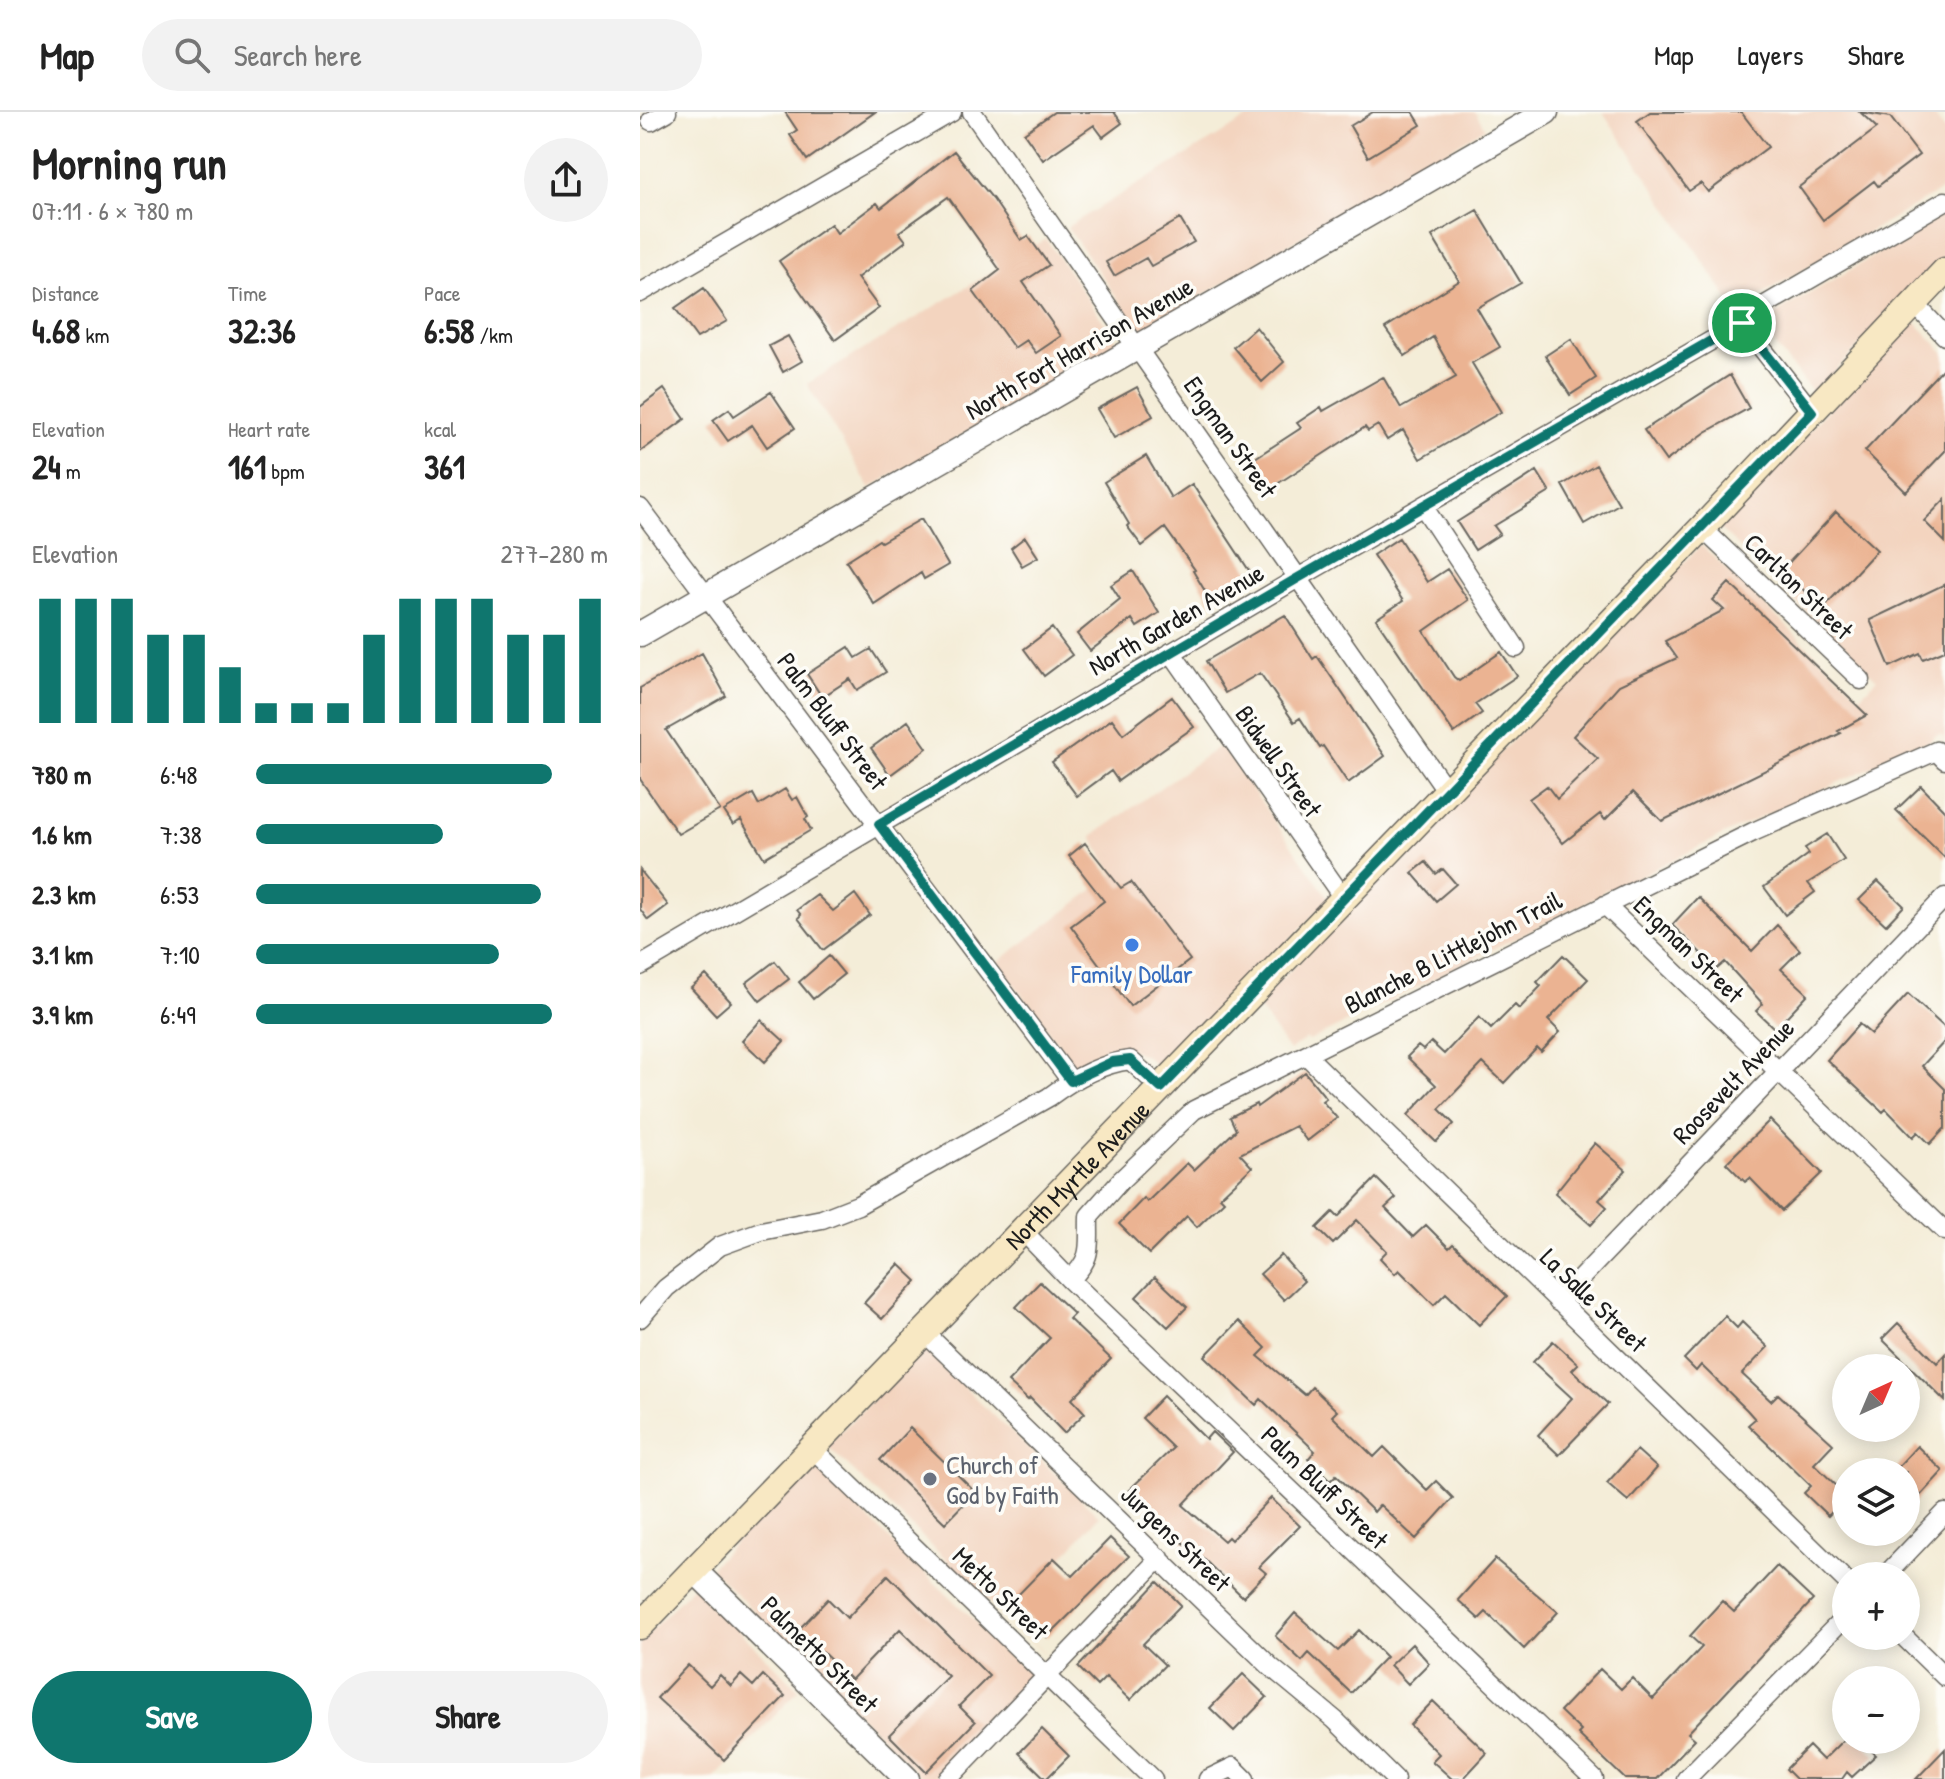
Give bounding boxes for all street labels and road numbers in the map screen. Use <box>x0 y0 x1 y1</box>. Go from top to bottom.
street label: North Fort Harrison Avenue <box>959 268 1199 428</box>
street label: Engman Street <box>1176 369 1286 506</box>
street label: Carlton Street <box>1737 525 1862 648</box>
street label: North Garden Avenue <box>1082 555 1270 683</box>
street label: Palm Bluff Street <box>770 645 897 798</box>
street label: Bidwell Street <box>1228 698 1331 825</box>
street label: Blanche B Littlejohn Trail <box>1338 882 1568 1022</box>
street label: Engman Street <box>1626 887 1753 1011</box>
street label: Roosevelt Avenue <box>1664 1011 1802 1151</box>
street label: North Myrtle Avenue <box>996 1092 1157 1257</box>
street label: La Salle Street <box>1533 1240 1656 1361</box>
street label: Palm Bluff Street <box>1254 1417 1397 1557</box>
street label: Jurgens Street <box>1113 1477 1239 1600</box>
street label: Metto Street <box>945 1538 1057 1648</box>
street label: Palmetto Street <box>754 1588 887 1721</box>

